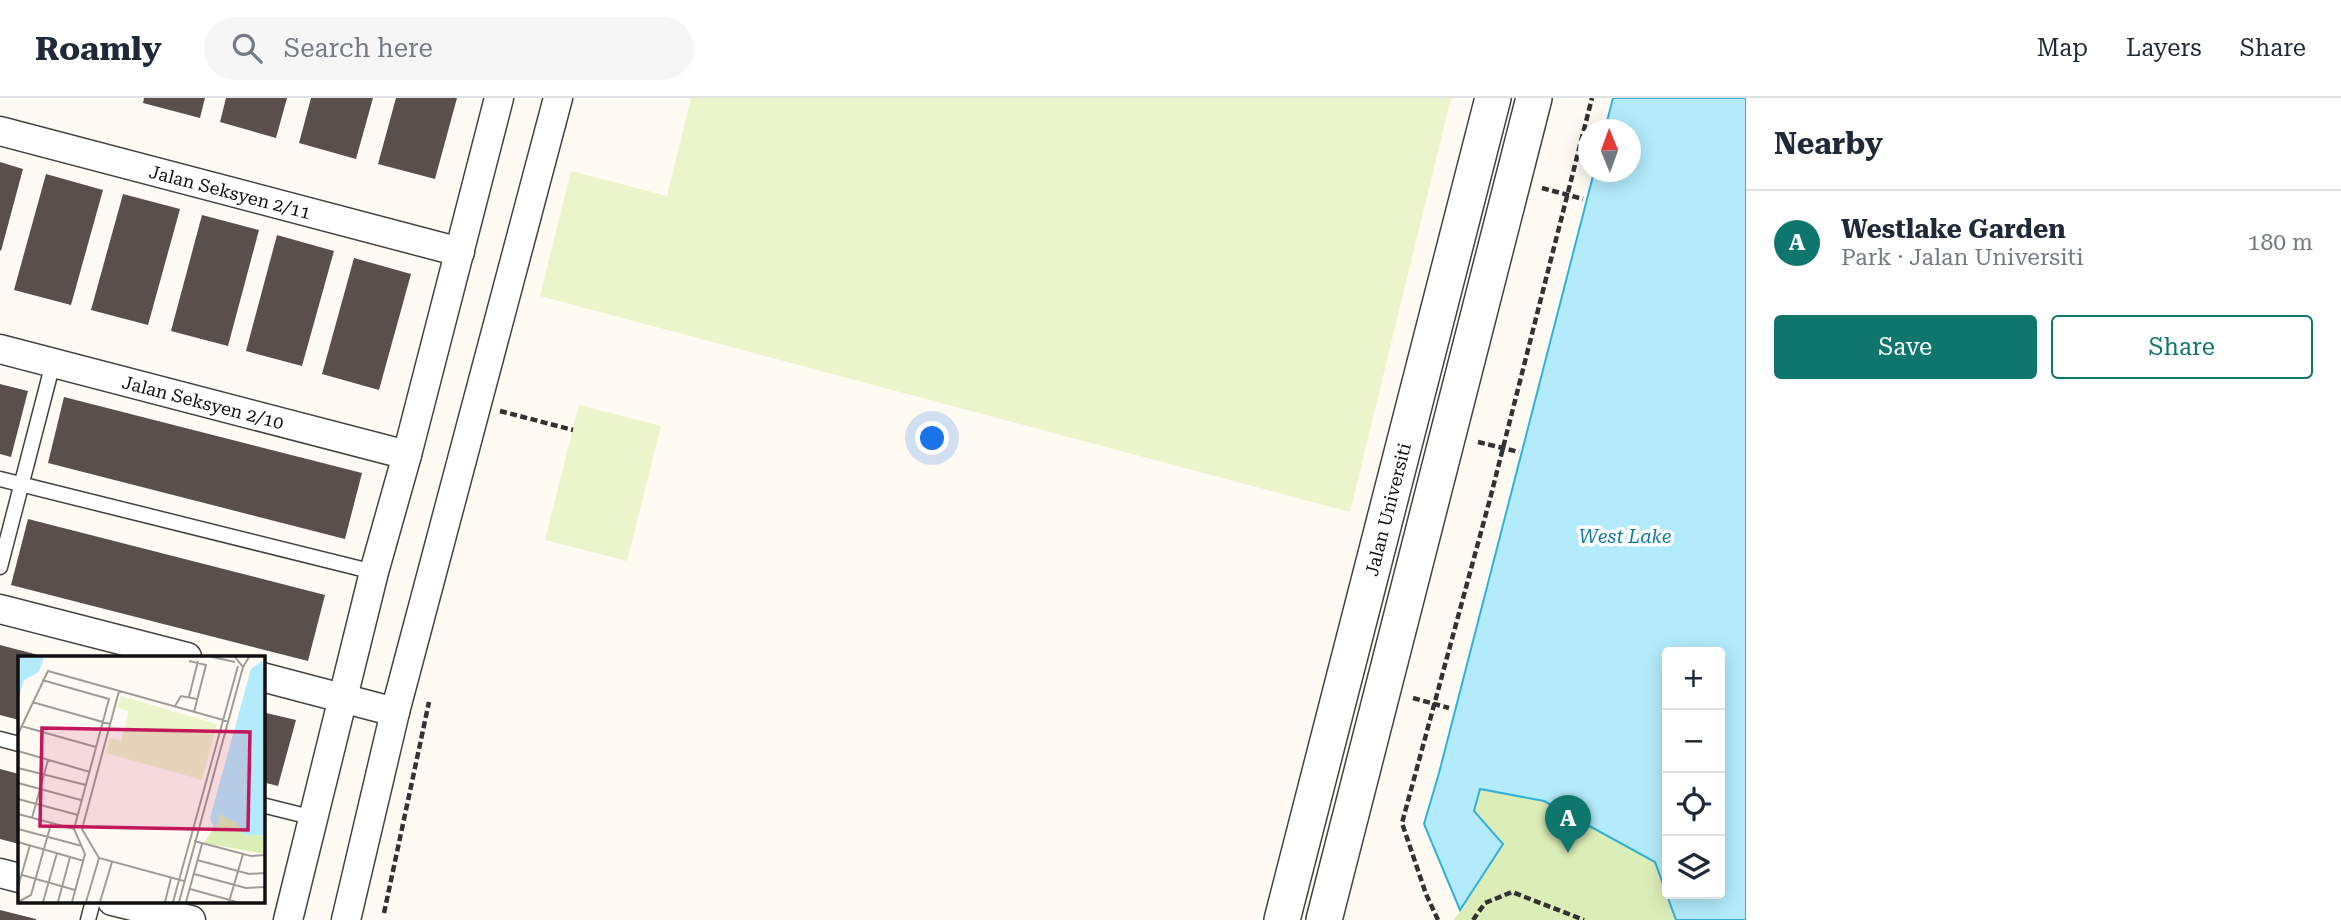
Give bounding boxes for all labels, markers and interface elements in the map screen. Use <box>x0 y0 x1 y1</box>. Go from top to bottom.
search box <box>204 17 694 80</box>
text: Roamly <box>35 29 162 68</box>
icon: search <box>228 29 266 67</box>
text: Search here <box>284 33 433 63</box>
text: Map <box>2037 34 2088 62</box>
text: Layers <box>2126 34 2202 62</box>
text: Share <box>2240 34 2306 62</box>
north arrow <box>1578 119 1641 182</box>
text: Nearby <box>1774 126 1883 161</box>
street label: Jalan Seksyen 2/11 <box>147 160 313 223</box>
text: Westlake Garden <box>1841 214 2066 244</box>
text: A <box>1789 229 1805 256</box>
text: 180 m <box>2248 229 2313 256</box>
text: Park · Jalan Universiti <box>1841 244 2084 271</box>
button: Save <box>1774 315 2037 379</box>
button: Share <box>2051 315 2313 379</box>
street label: Jalan Seksyen 2/10 <box>120 371 286 433</box>
your location <box>915 421 949 455</box>
street label: Jalan Universiti <box>1360 440 1415 578</box>
water label: West Lake <box>1579 525 1672 548</box>
map controls <box>1662 647 1725 899</box>
button: + <box>1662 647 1725 710</box>
inset map <box>18 656 264 902</box>
button: − <box>1662 710 1725 773</box>
button: locate <box>1662 773 1725 836</box>
pin: A <box>1545 795 1591 853</box>
button: layers <box>1662 836 1725 899</box>

